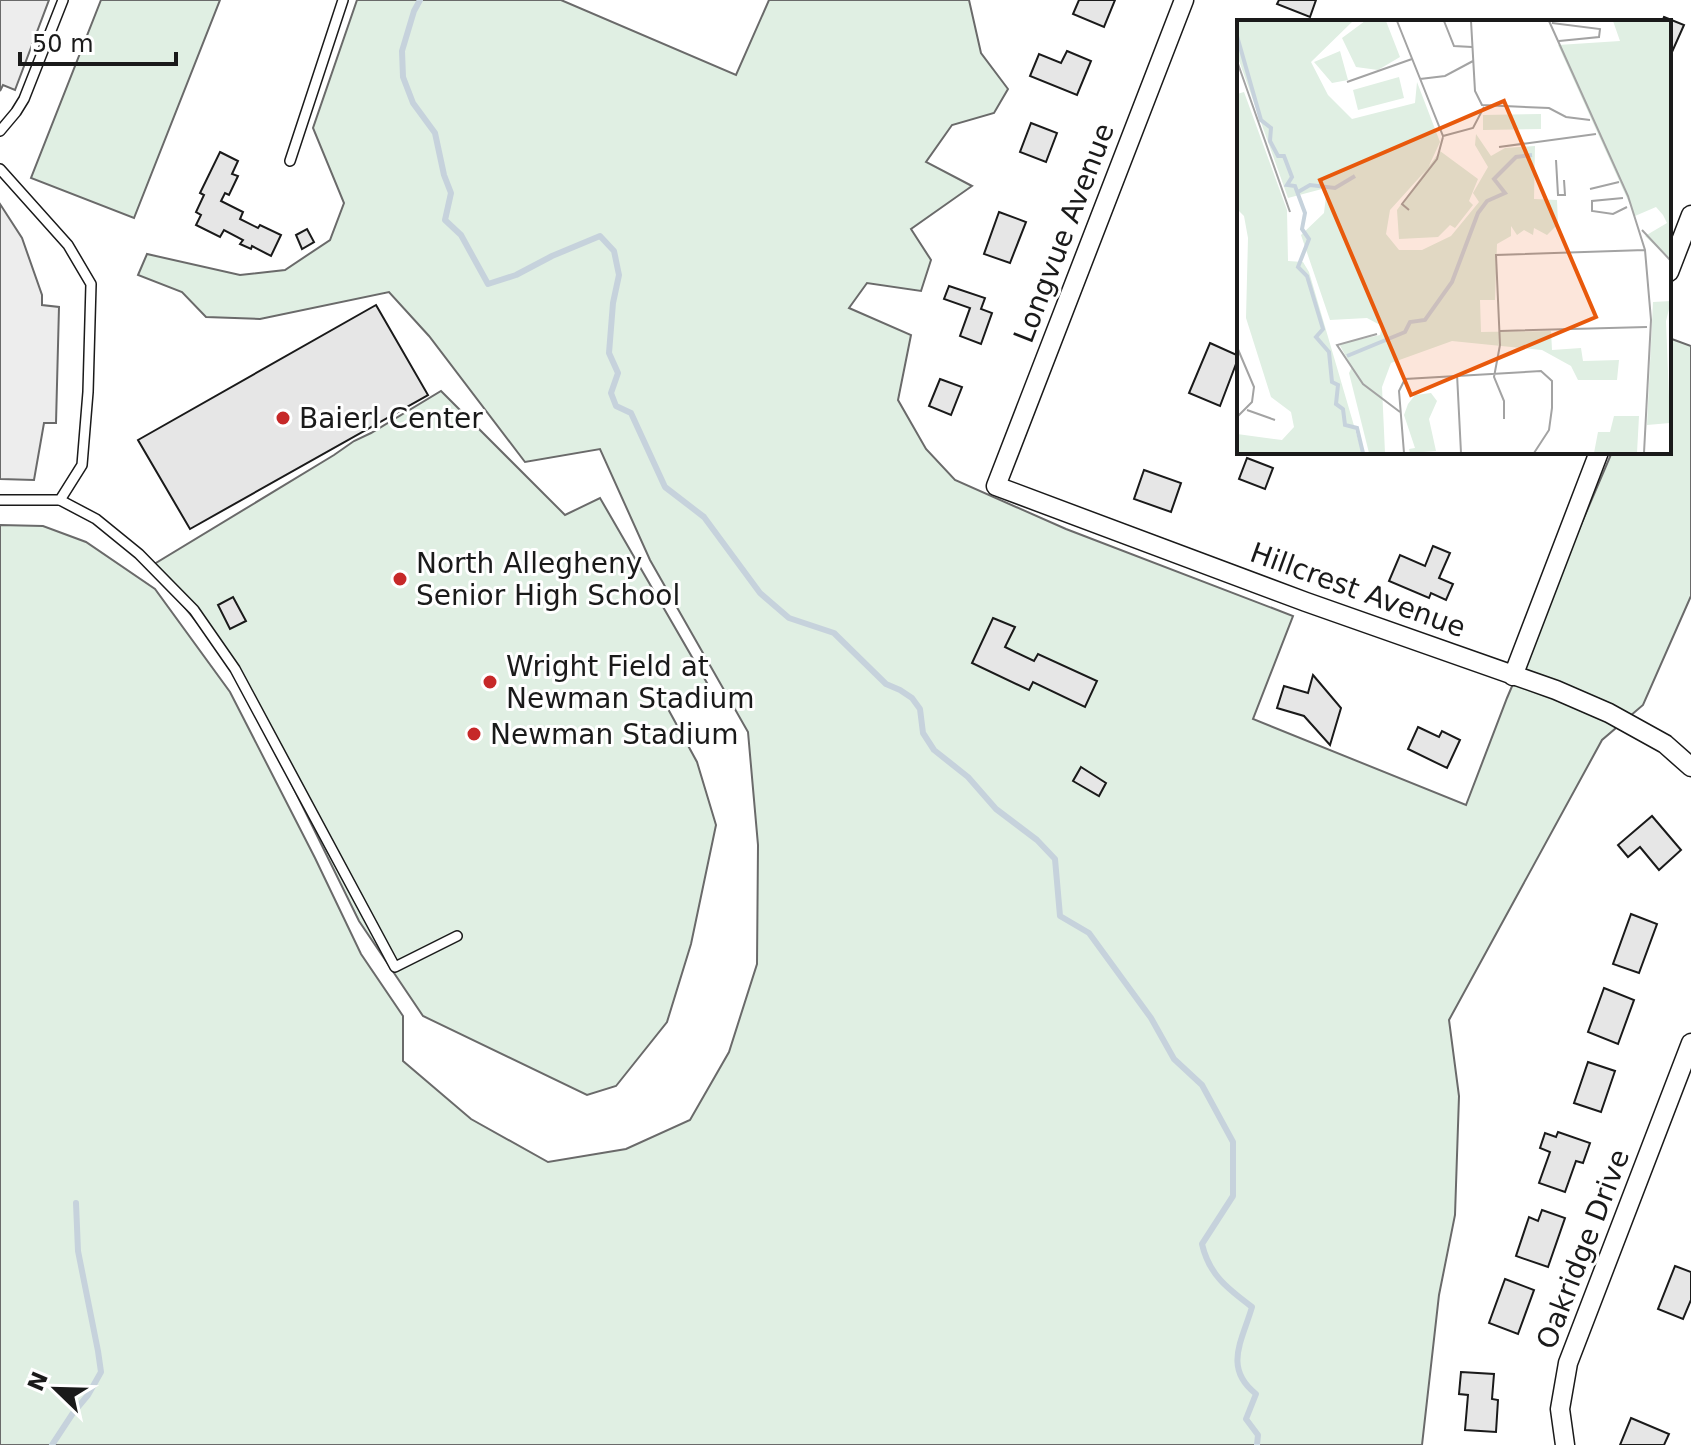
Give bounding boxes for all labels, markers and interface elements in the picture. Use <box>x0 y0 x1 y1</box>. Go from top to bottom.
scale bar <box>20 16 176 66</box>
inset map <box>1237 20 1671 454</box>
text: 50 m <box>32 30 94 58</box>
street label: Longvue Avenue <box>1007 119 1121 347</box>
place label: Baierl Center <box>299 402 483 435</box>
marker: Baierl Center <box>274 409 292 427</box>
street label: Hillcrest Avenue <box>1246 536 1470 644</box>
place label: North Allegheny Senior High School <box>416 547 680 612</box>
marker: North Allegheny Senior High School <box>391 570 409 588</box>
place label: Wright Field at Newman Stadium <box>506 650 755 715</box>
marker: Wright Field at Newman Stadium <box>481 673 499 691</box>
place label: Newman Stadium <box>490 718 739 751</box>
marker: Newman Stadium <box>465 725 483 743</box>
street label: Oakridge Drive <box>1530 1145 1636 1353</box>
north arrow <box>16 1349 96 1429</box>
text: N <box>23 1368 53 1395</box>

